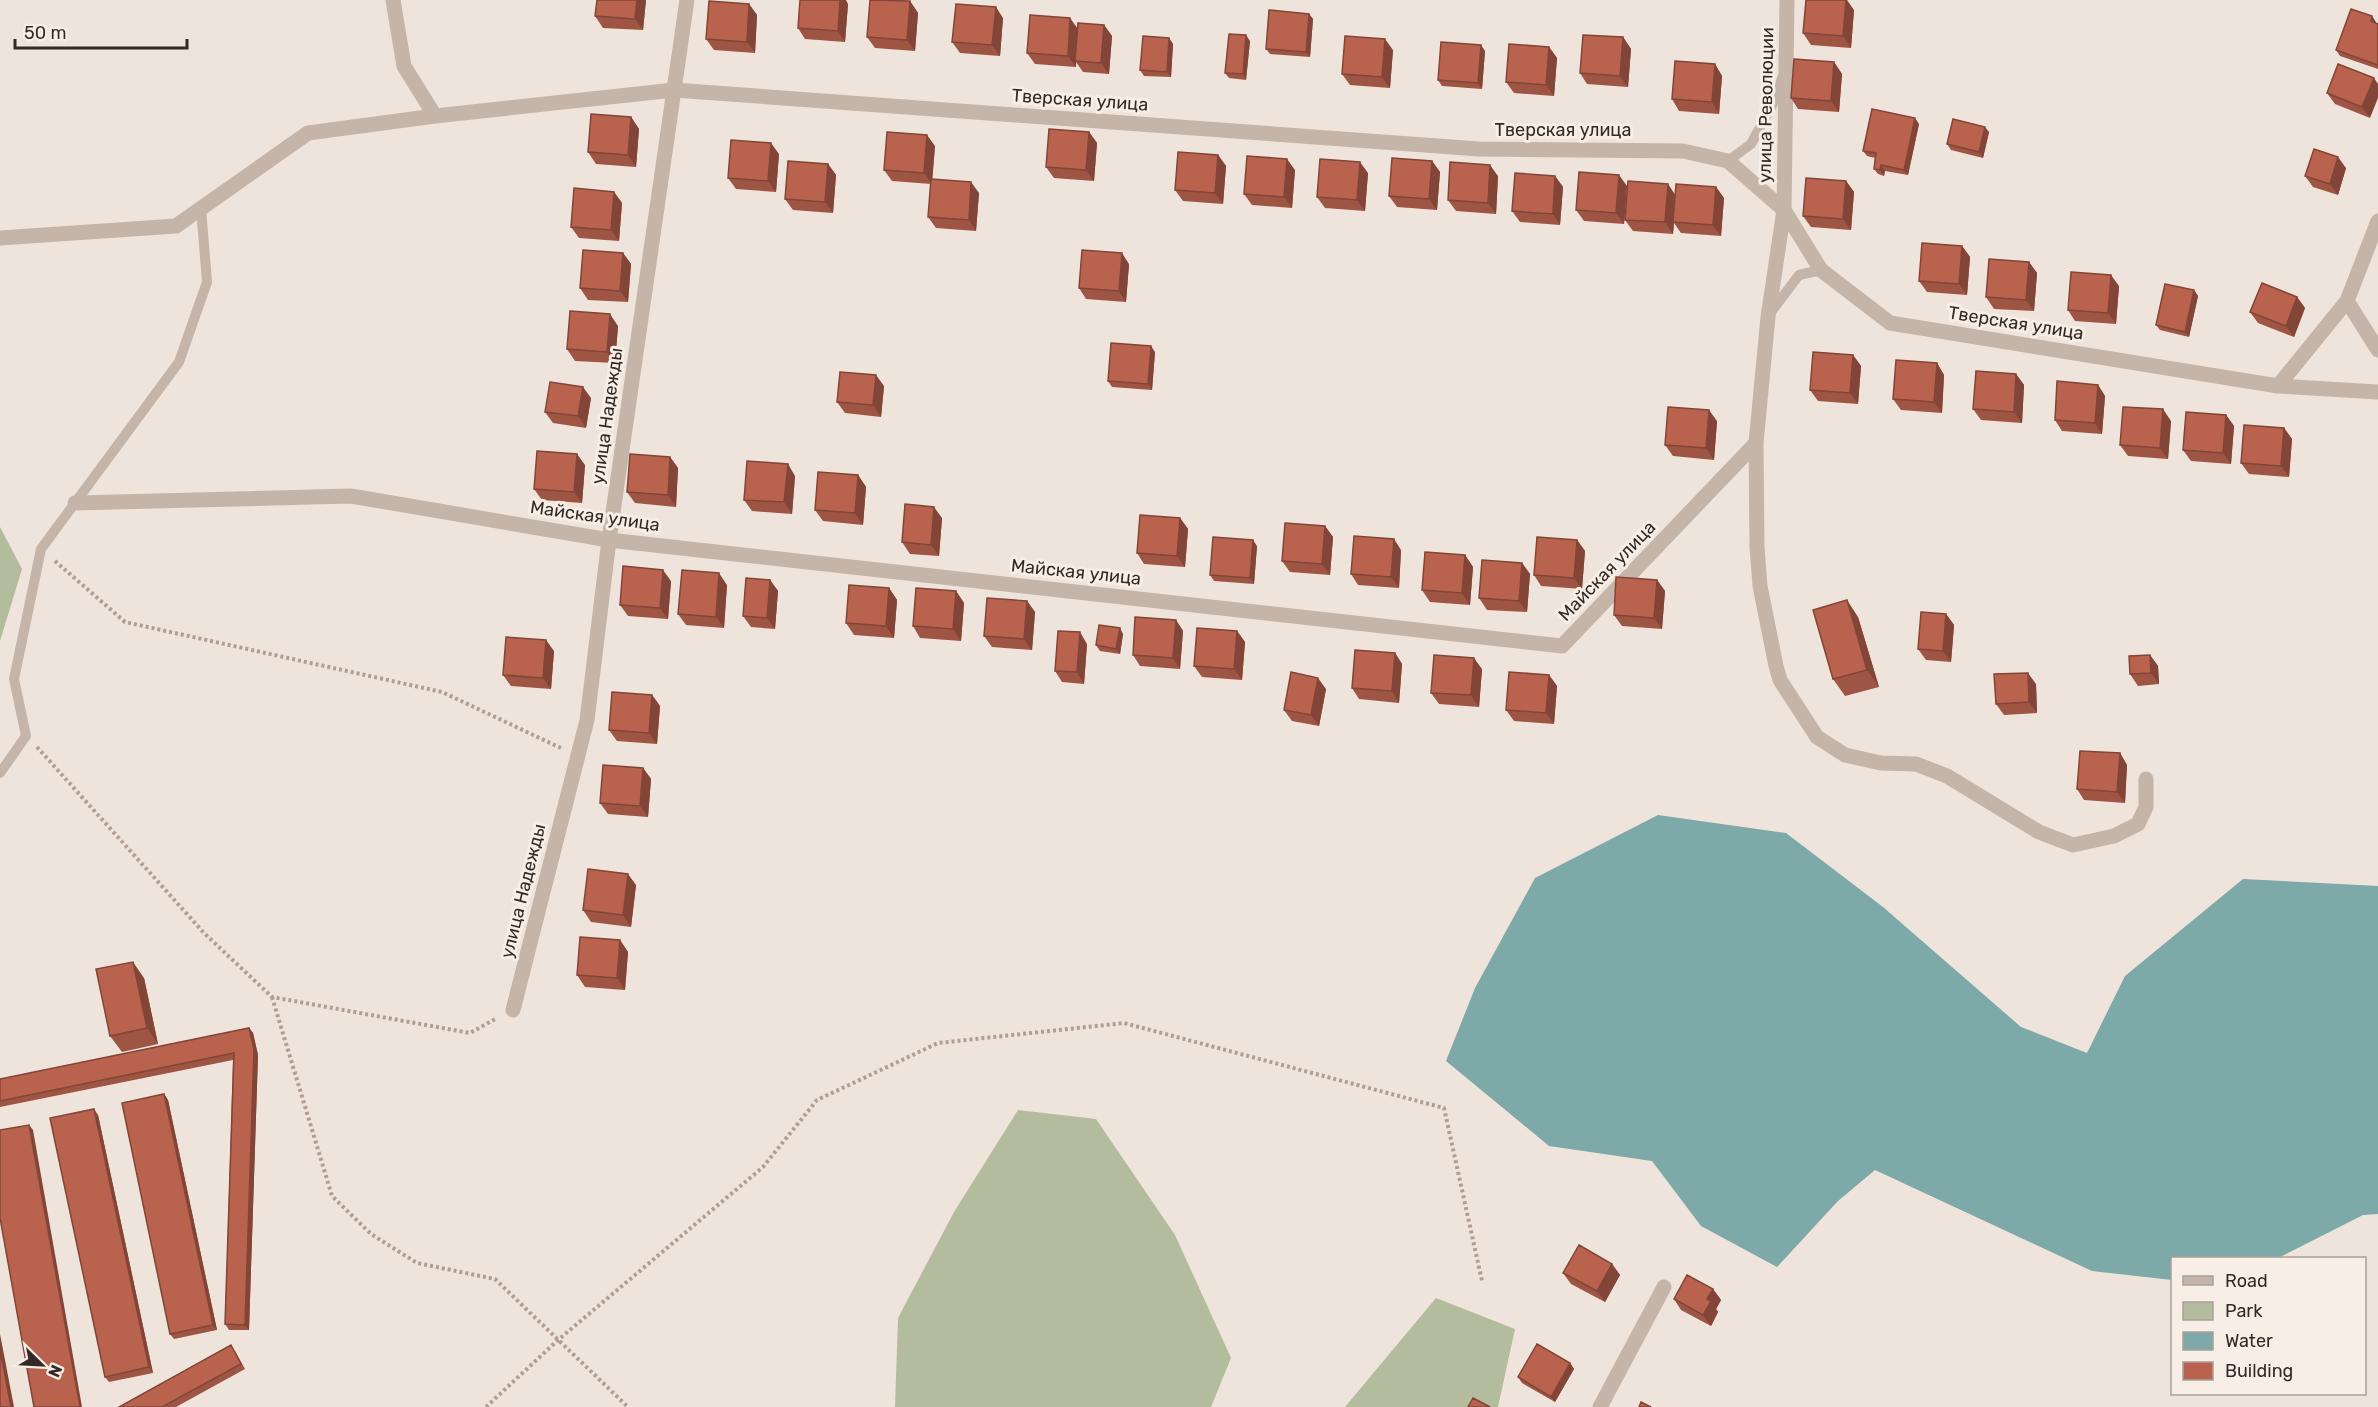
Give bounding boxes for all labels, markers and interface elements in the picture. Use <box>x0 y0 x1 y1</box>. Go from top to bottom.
scale bar <box>15 12 188 50</box>
text: 50 m <box>24 22 67 44</box>
street label: улица Революции <box>1754 27 1778 183</box>
street label: Тверская улица <box>1011 84 1149 116</box>
street label: Тверская улица <box>1495 119 1631 141</box>
street label: Тверская улица <box>1947 301 2085 345</box>
street label: улица Надежды <box>587 346 627 486</box>
street label: Майская улица <box>529 496 661 536</box>
street label: Майская улица <box>1554 516 1660 626</box>
street label: Майская улица <box>1010 554 1142 590</box>
street label: улица Надежды <box>496 821 550 961</box>
legend <box>2171 1257 2366 1395</box>
text: Road <box>2225 1270 2268 1292</box>
text: Park <box>2225 1300 2263 1322</box>
text: Water <box>2225 1330 2273 1352</box>
north arrow <box>12 1335 72 1395</box>
text: Building <box>2225 1360 2293 1382</box>
text: N <box>44 1362 66 1380</box>

